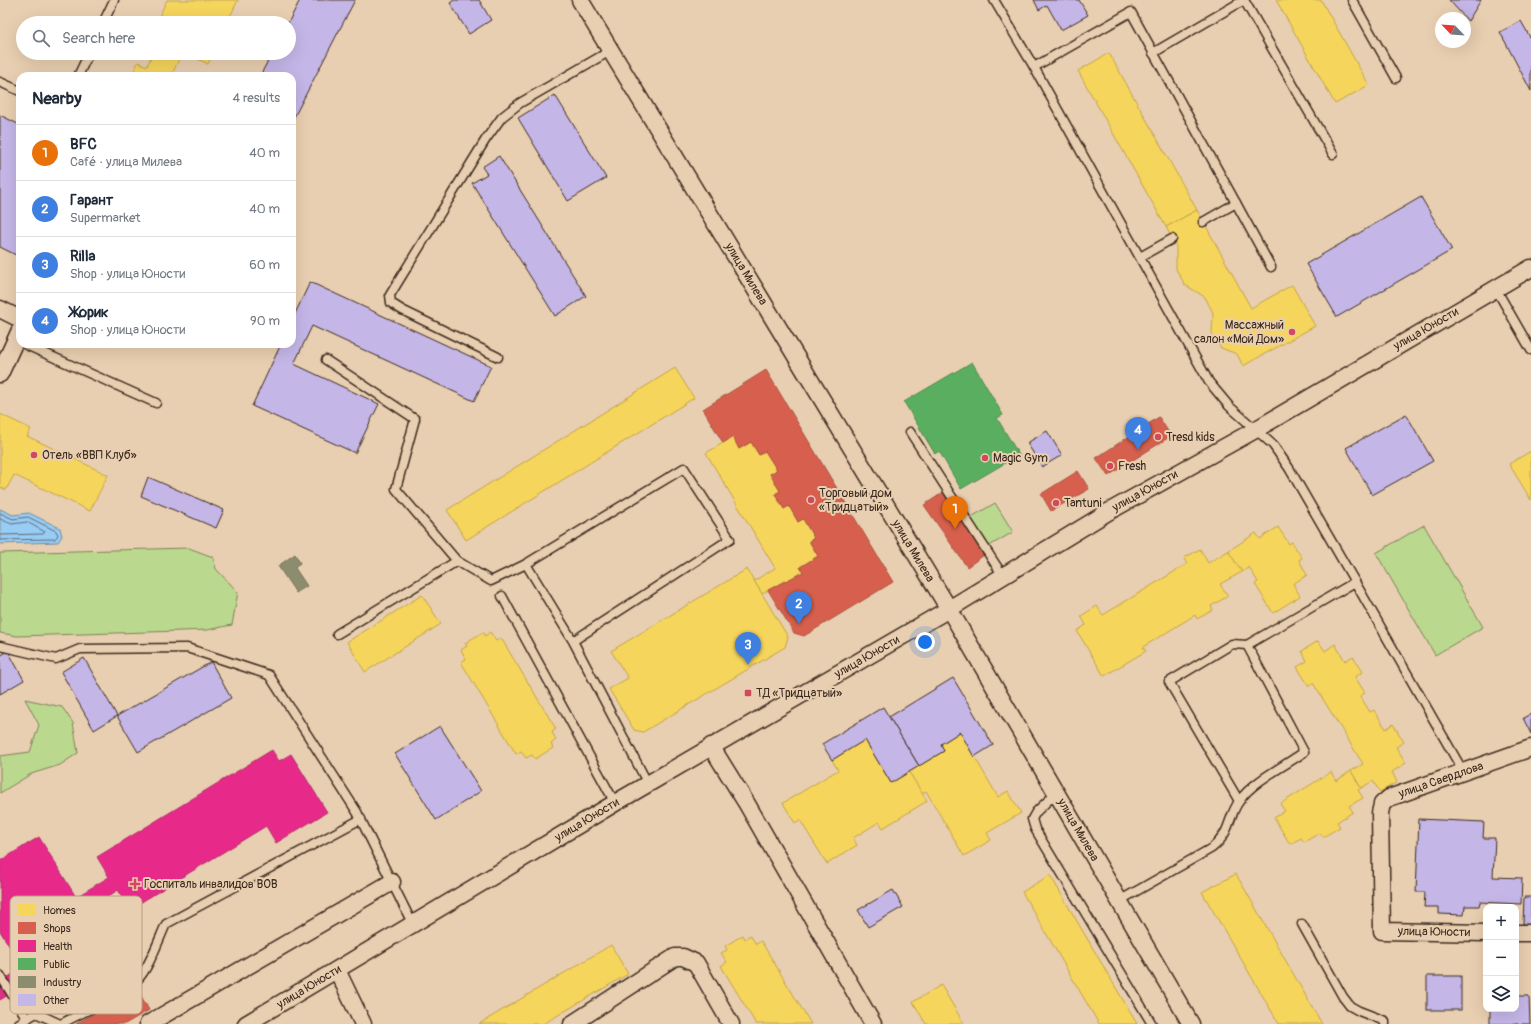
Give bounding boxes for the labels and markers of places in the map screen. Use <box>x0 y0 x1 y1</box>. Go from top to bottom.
place label: Массажный салон «Мой Дом» <box>1194 318 1284 347</box>
marker: Массажный салон «Мой Дом» <box>1287 327 1297 337</box>
pin: 4 <box>1125 417 1151 450</box>
place label: Tresd kids <box>1166 430 1215 445</box>
marker: Tresd kids <box>1153 432 1163 442</box>
place label: Отель «ВВП Клуб» <box>42 448 137 463</box>
marker: Отель «ВВП Клуб» <box>29 450 39 460</box>
place label: Magic Gym <box>993 451 1048 466</box>
marker: Magic Gym <box>980 453 990 463</box>
place label: Fresh <box>1118 459 1147 474</box>
marker: Fresh <box>1105 461 1115 471</box>
place label: Торговый дом «Тридцатый» <box>819 486 892 515</box>
marker: Торговый дом «Тридцатый» <box>806 495 816 505</box>
pin: 1 <box>942 496 968 529</box>
place label: Tantuni <box>1064 496 1102 511</box>
marker: Tantuni <box>1051 498 1061 508</box>
pin: 2 <box>786 591 812 624</box>
pin: 3 <box>735 632 761 665</box>
place label: ТД «Тридцатый» <box>756 686 842 701</box>
marker: ТД «Тридцатый» <box>743 688 753 698</box>
place label: Госпиталь инвалидов ВОВ <box>144 877 278 892</box>
marker: Госпиталь инвалидов ВОВ <box>129 878 141 890</box>

